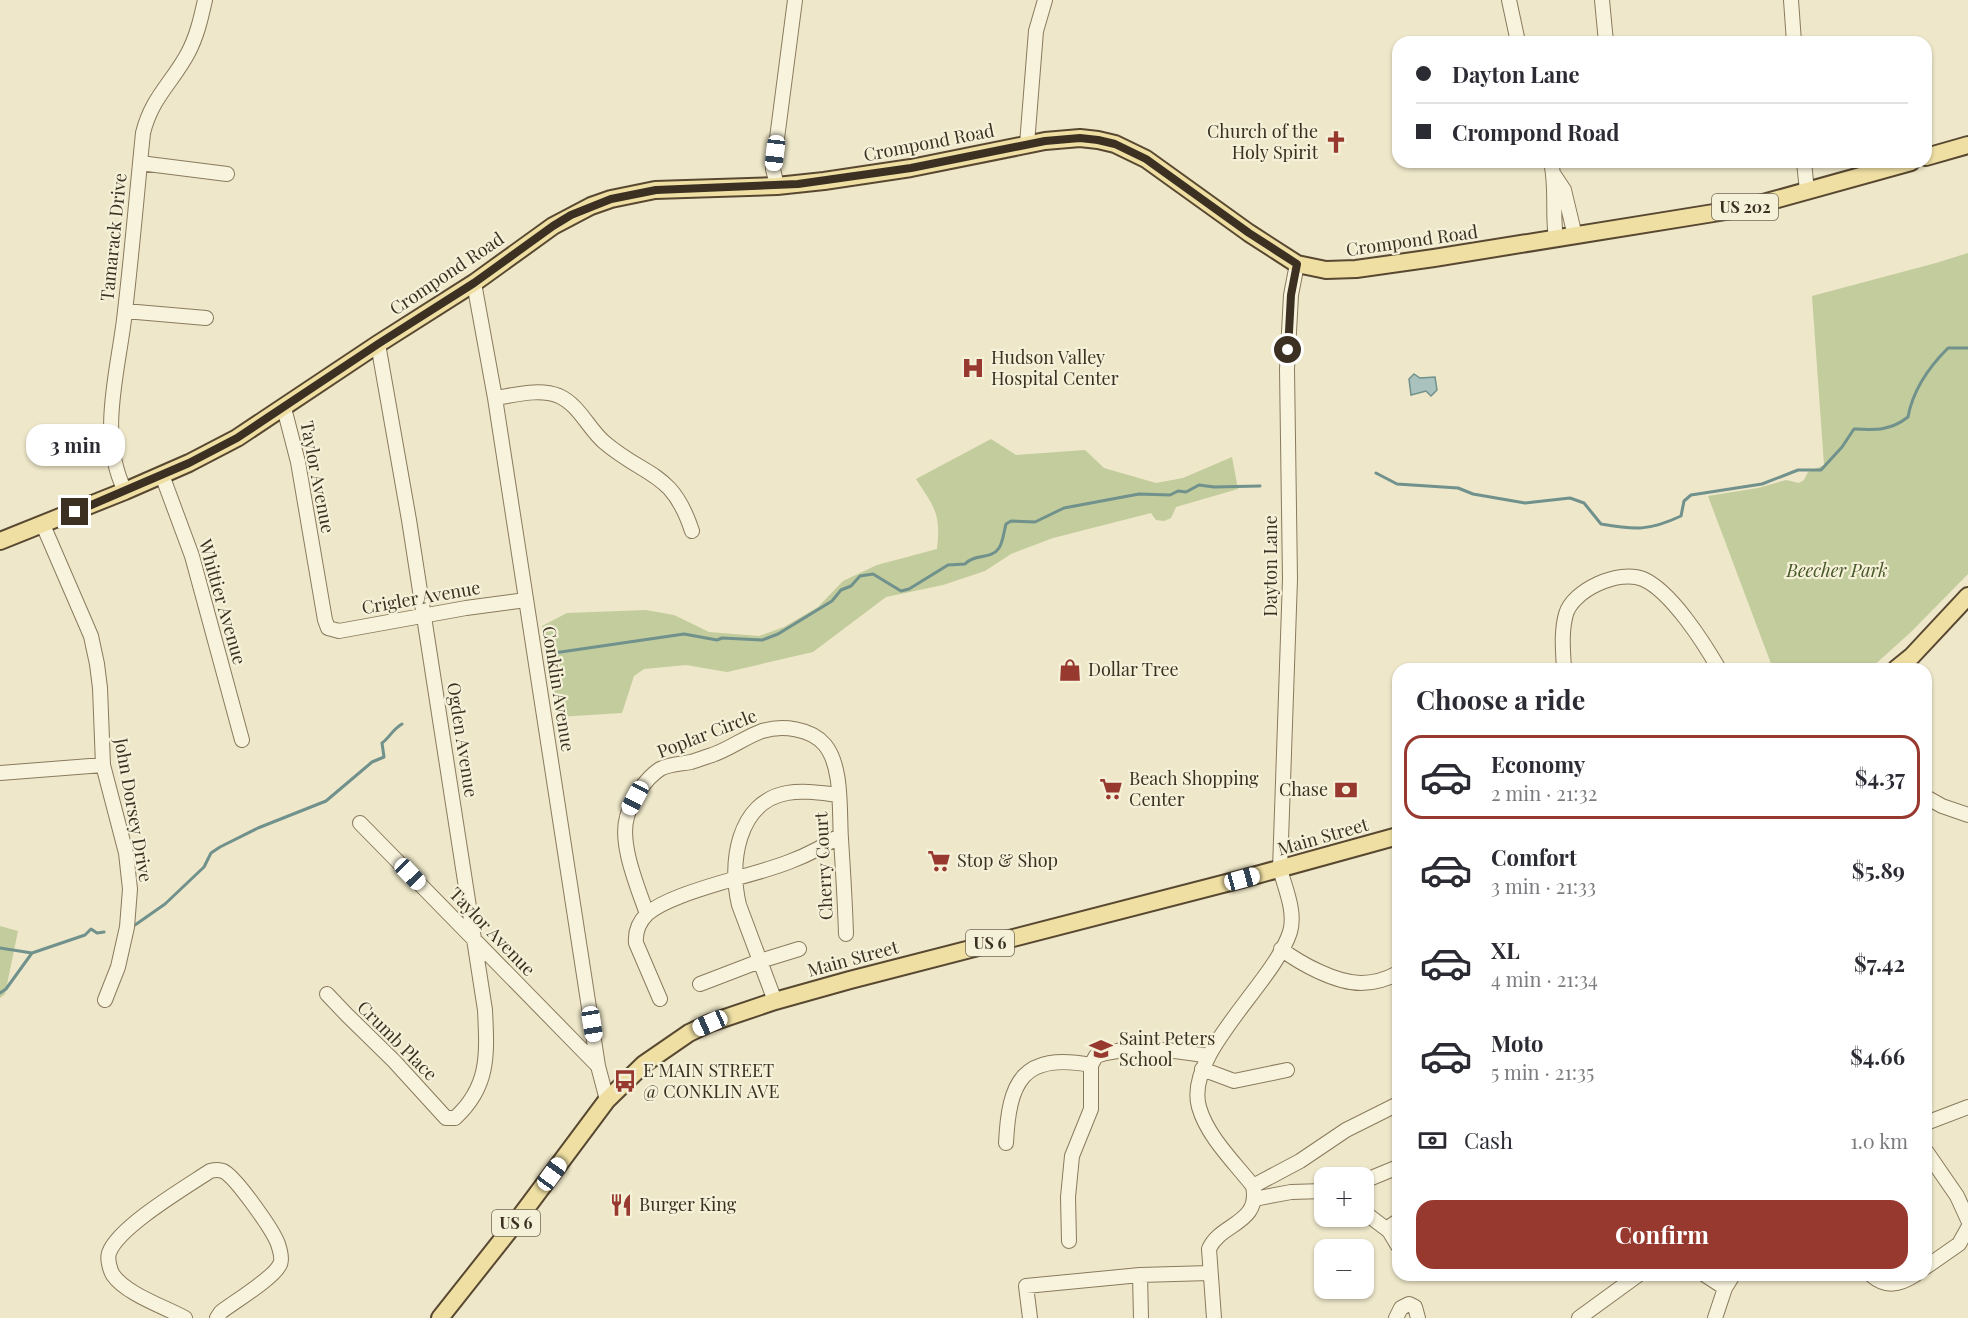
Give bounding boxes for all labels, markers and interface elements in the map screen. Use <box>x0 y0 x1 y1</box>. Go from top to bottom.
text: Dayton Lane <box>1452 59 1580 89</box>
street label: Crompond Road <box>861 117 997 166</box>
text: Crompond Road <box>1452 117 1619 147</box>
place label: Church of the Holy Spirit <box>1207 119 1319 164</box>
church icon: Church of the Holy Spirit <box>1323 129 1349 155</box>
car <box>764 134 786 172</box>
street label: Tamarack Drive <box>94 172 132 302</box>
road number: US 202 <box>1712 194 1778 220</box>
street label: Crompond Road <box>1344 219 1480 261</box>
street label: Crompond Road <box>385 226 509 320</box>
route start <box>1274 336 1301 363</box>
place label: Hudson Valley Hospital Center <box>991 345 1119 390</box>
hospital icon: Hudson Valley Hospital Center <box>960 355 986 381</box>
street label: Taylor Avenue <box>295 418 341 535</box>
callout: 3 min <box>26 425 124 467</box>
text: 3 min <box>50 431 101 458</box>
route end <box>61 498 88 525</box>
street label: Dayton Lane <box>1258 515 1282 617</box>
street label: Whittier Avenue <box>193 535 252 667</box>
park label: Beecher Park <box>1786 558 1887 582</box>
street label: Crigler Avenue <box>360 575 482 619</box>
street label: Conklin Avenue <box>537 624 581 753</box>
shop icon: Dollar Tree <box>1057 657 1083 683</box>
place label: Dollar Tree <box>1088 657 1179 681</box>
street label: Ogden Avenue <box>442 681 484 799</box>
text: Choose a ride <box>1416 681 1585 717</box>
street label: Poplar Circle <box>653 703 760 763</box>
street label: John Dorsey Drive <box>109 735 158 884</box>
text: Economy <box>1491 749 1585 779</box>
icon: car <box>1419 750 1473 804</box>
text: $4.37 <box>1855 762 1905 792</box>
place label: Beach Shopping Center <box>1129 766 1259 811</box>
supermarket icon: Beach Shopping Center <box>1098 776 1124 802</box>
place label: Chase <box>1279 777 1328 801</box>
bank icon: Chase <box>1333 777 1359 803</box>
car <box>619 778 651 818</box>
text: 2 min · 21:32 <box>1491 779 1597 806</box>
street label: Cherry Court <box>808 811 838 921</box>
street label: Main Street <box>1275 811 1372 860</box>
text: Comfort <box>1491 842 1577 872</box>
icon: car <box>1419 843 1473 897</box>
supermarket icon: Stop & Shop <box>926 848 952 874</box>
place label: Stop & Shop <box>957 848 1058 872</box>
car <box>391 855 429 893</box>
text: $5.89 <box>1852 855 1905 885</box>
car <box>1222 866 1262 892</box>
text: 3 min · 21:33 <box>1491 872 1596 899</box>
street label: Taylor Avenue <box>444 882 541 981</box>
road number: US 6 <box>966 930 1014 956</box>
street label: Main Street <box>805 934 902 982</box>
text: XL <box>1491 935 1520 965</box>
icon: car <box>1419 936 1473 990</box>
text: $7.42 <box>1854 948 1905 978</box>
text: 4 min · 21:34 <box>1491 965 1598 992</box>
street label: Crumb Place <box>353 995 443 1085</box>
car <box>580 1005 604 1043</box>
car <box>690 1007 730 1039</box>
place label: Saint Peters School <box>1119 1026 1215 1071</box>
text: Moto <box>1491 1028 1544 1058</box>
icon: car <box>1419 1029 1473 1083</box>
school or university icon: Saint Peters School <box>1088 1036 1114 1062</box>
text: $4.66 <box>1850 1041 1905 1071</box>
place label: E MAIN STREET @ CONKLIN AVE <box>643 1058 779 1103</box>
text: 5 min · 21:35 <box>1491 1058 1594 1085</box>
bus stop icon: E MAIN STREET @ CONKLIN AVE <box>612 1068 638 1094</box>
icon: cash <box>1416 1124 1449 1157</box>
text: Cash <box>1464 1125 1513 1155</box>
text: 1.0 km <box>1850 1127 1908 1154</box>
car <box>534 1154 570 1194</box>
map controls <box>1314 1167 1374 1299</box>
button: + <box>1314 1167 1374 1227</box>
restaurant icon: Burger King <box>608 1192 634 1218</box>
place label: Burger King <box>639 1192 737 1216</box>
button: Confirm <box>1416 1200 1908 1269</box>
road number: US 6 <box>492 1210 540 1236</box>
button: − <box>1314 1239 1374 1299</box>

